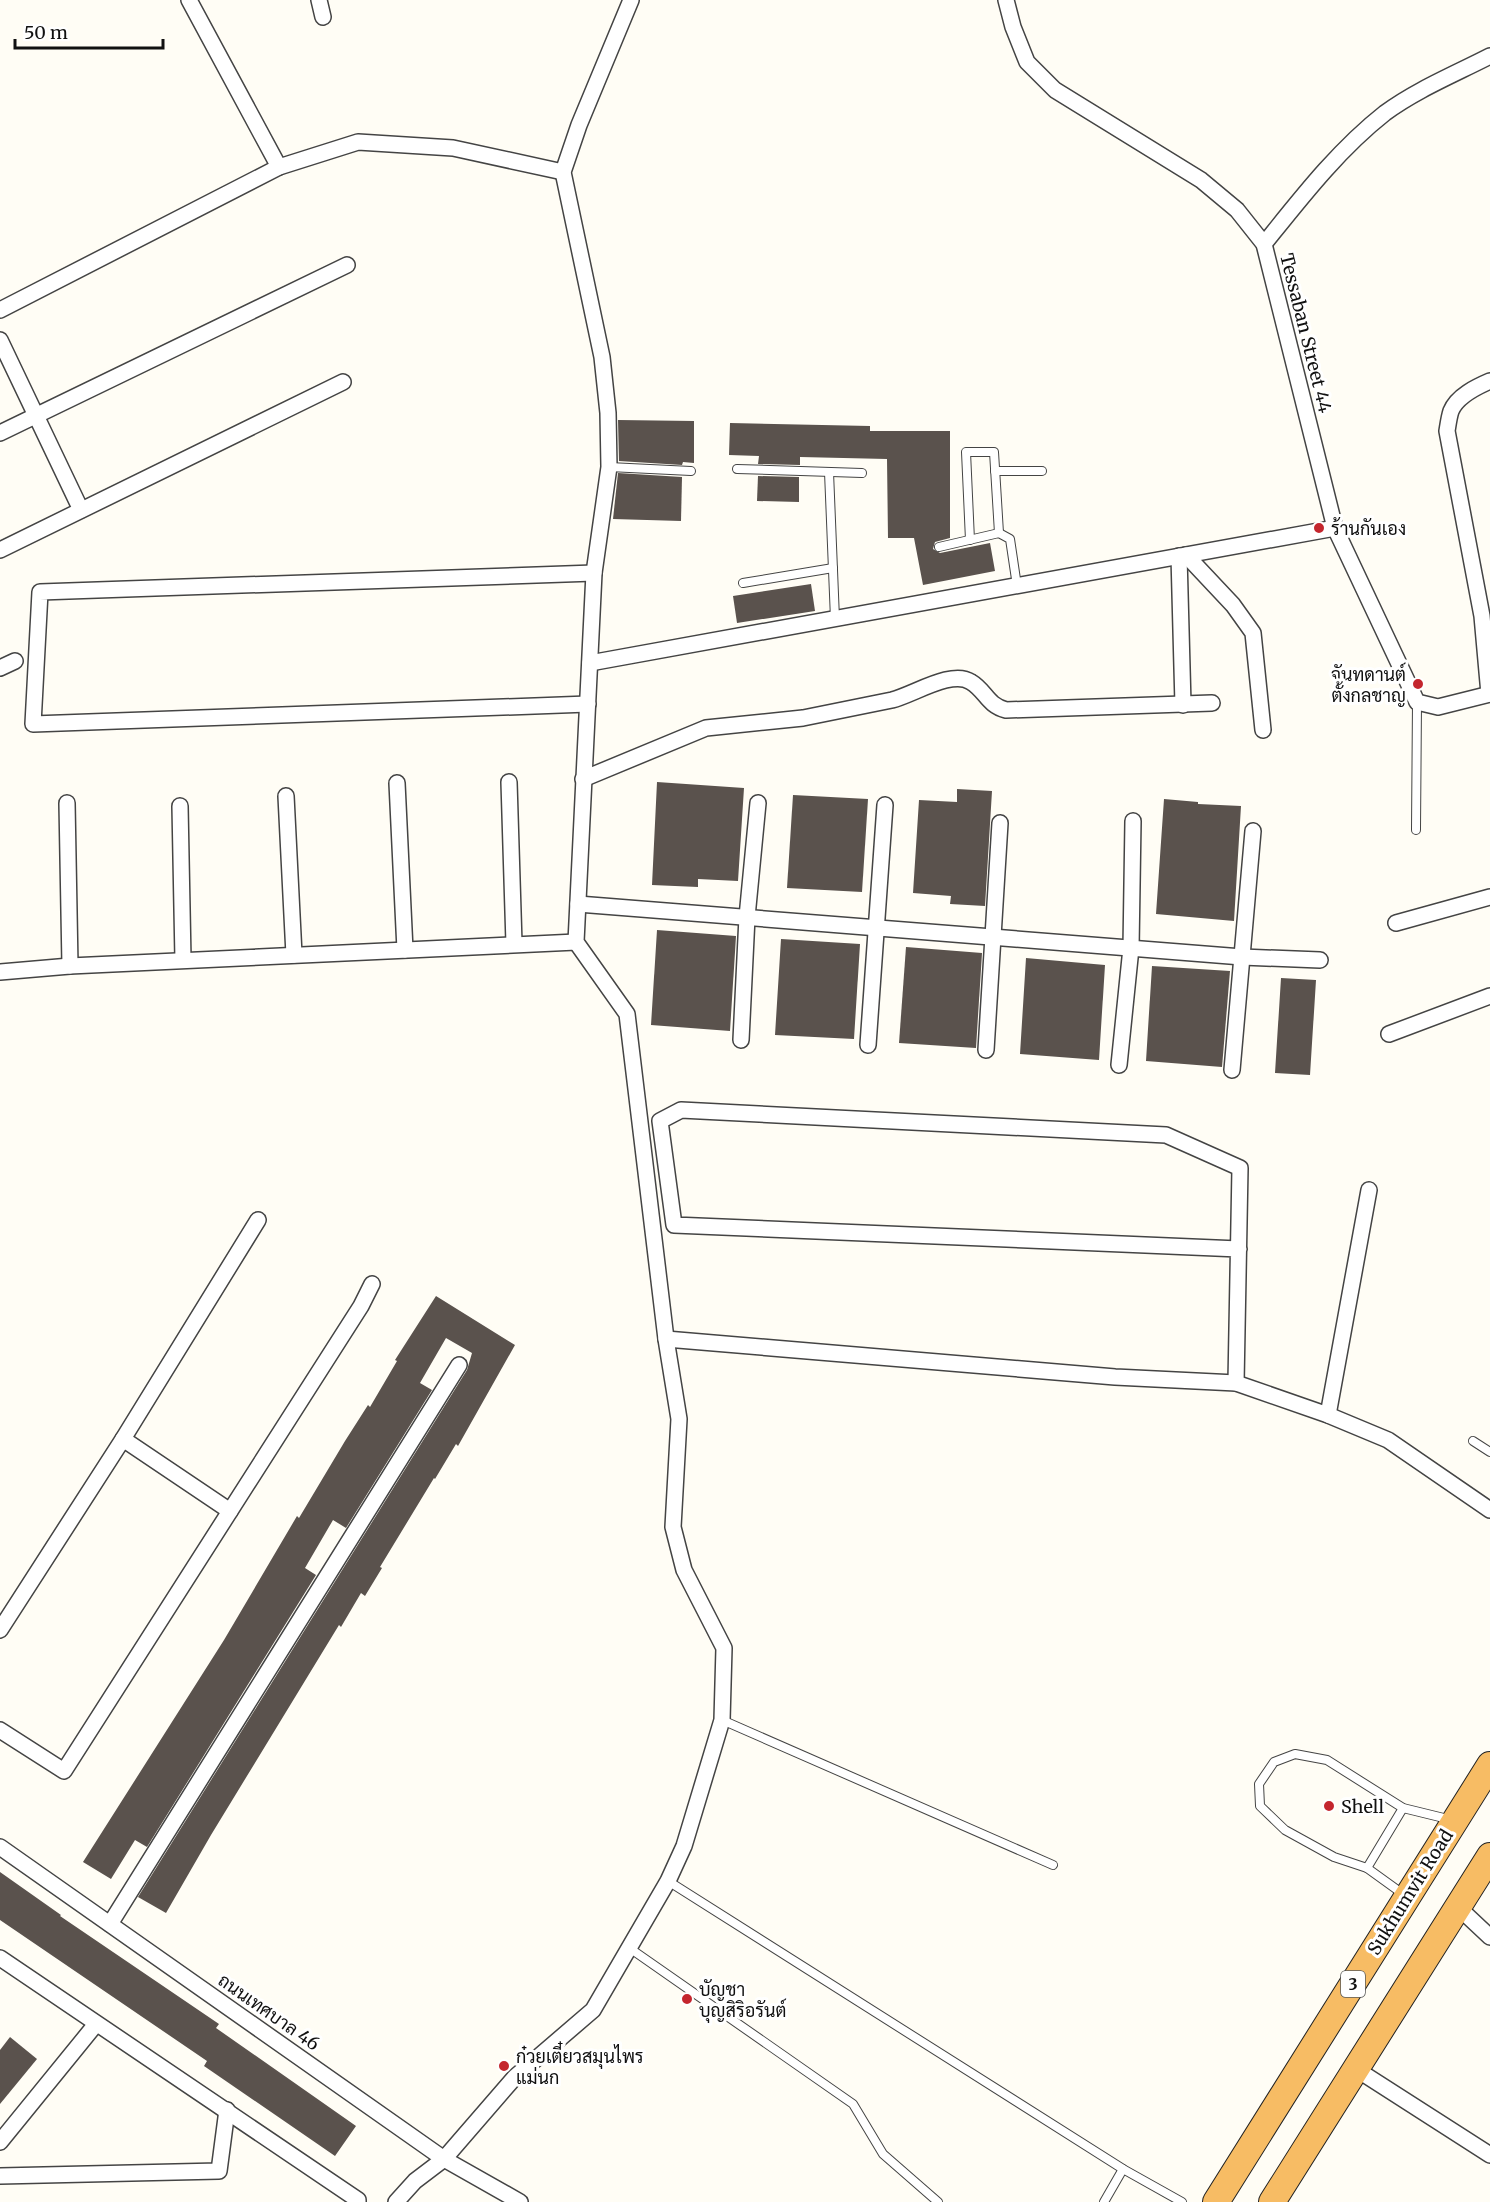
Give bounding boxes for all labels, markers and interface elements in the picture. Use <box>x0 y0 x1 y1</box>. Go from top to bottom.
scale bar <box>15 12 164 50</box>
text: 50 m <box>24 21 68 44</box>
street label: Tessaban Street 44 <box>1275 251 1337 415</box>
place label: ร้านกันเอง <box>1331 517 1406 540</box>
marker: ร้านกันเอง <box>1312 521 1326 535</box>
place label: จันทดานต์ ตั้งกลชาญ <box>1331 662 1406 707</box>
marker: จันทดานต์ ตั้งกลชาญ <box>1411 677 1425 691</box>
place label: Shell <box>1341 1795 1384 1818</box>
marker: Shell <box>1322 1799 1336 1813</box>
street label: Sukhumvit Road <box>1362 1825 1458 1959</box>
street label: ถนนเทศบาล 46 <box>214 1969 324 2055</box>
road number: 3 <box>1341 1971 1365 1997</box>
place label: บัญชา บุญสิริอรันต์ <box>699 1978 786 2023</box>
marker: บัญชา บุญสิริอรันต์ <box>680 1992 694 2006</box>
place label: ก๋วยเตี๋ยวสมุนไพร แม่นก <box>516 2041 644 2089</box>
marker: ก๋วยเตี๋ยวสมุนไพร แม่นก <box>497 2059 511 2073</box>

